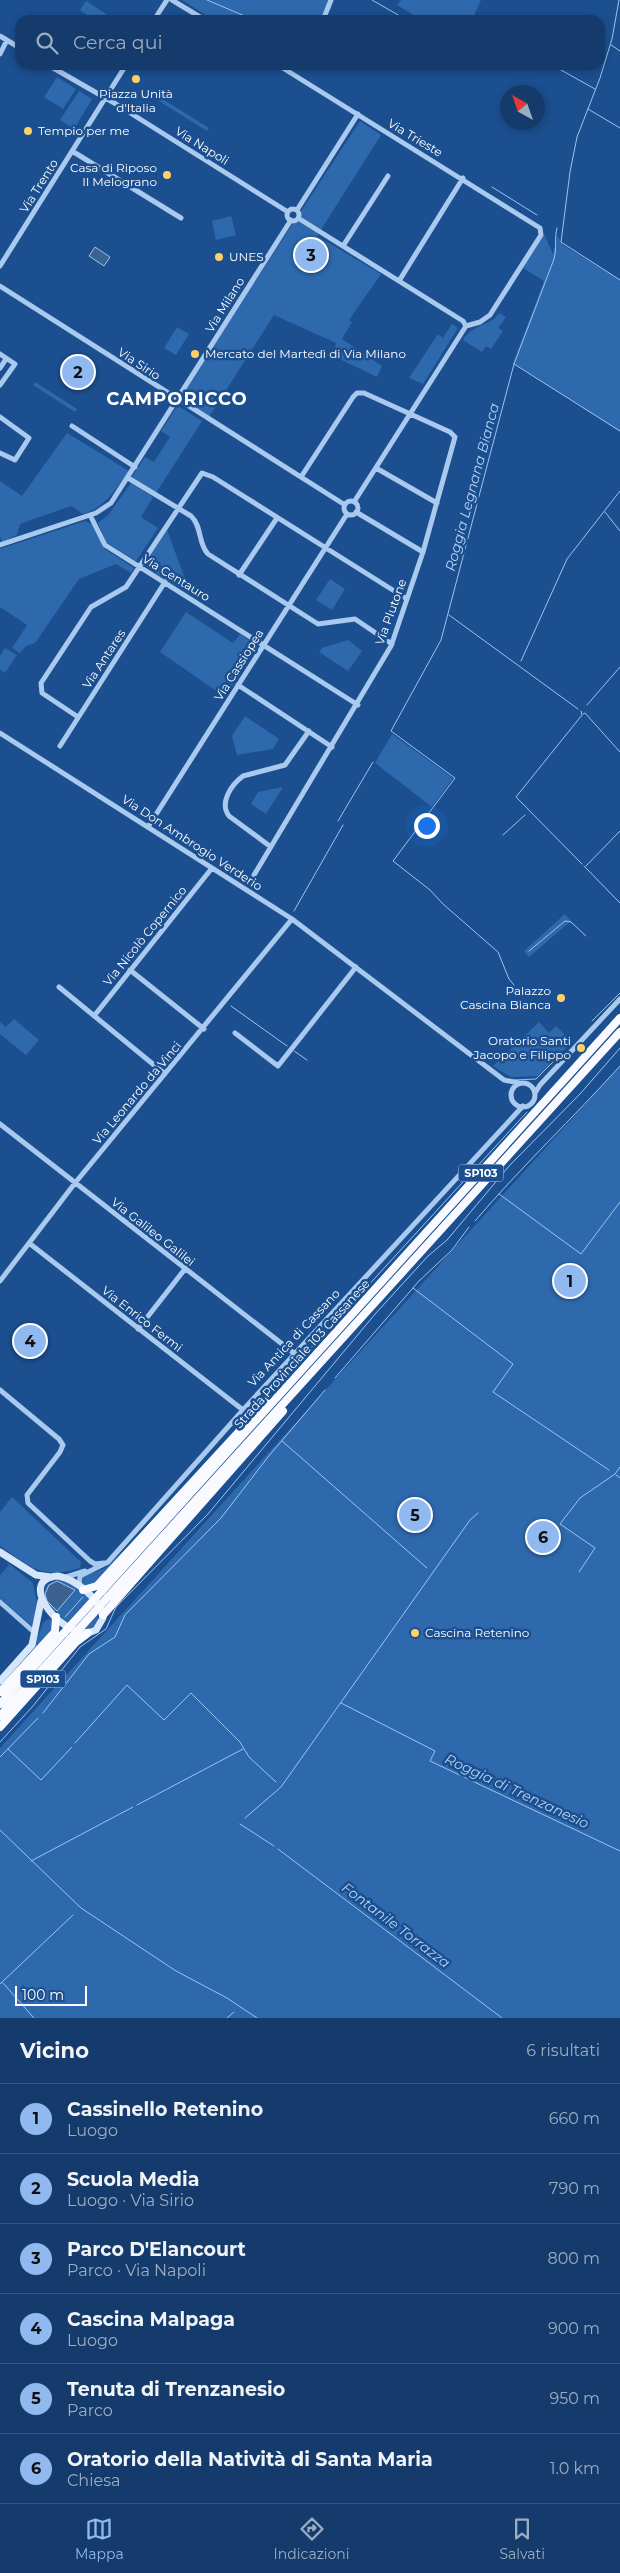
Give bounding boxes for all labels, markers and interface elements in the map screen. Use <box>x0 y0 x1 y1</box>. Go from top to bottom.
search box <box>15 15 605 70</box>
icon: search <box>33 29 61 57</box>
text: Cerca qui <box>73 31 163 54</box>
marker: Piazza Unità d'Italia <box>130 73 142 85</box>
north arrow <box>500 85 545 130</box>
place label: Piazza Unità d'Italia <box>99 86 173 115</box>
street label: Via Trieste <box>385 115 445 160</box>
place label: Tempio per me <box>38 123 130 138</box>
street label: Via Napoli <box>173 123 232 168</box>
marker: Tempio per me <box>22 125 34 137</box>
street label: Via Trento <box>16 156 61 215</box>
place label: Casa di Riposo Il Melograno <box>70 160 157 189</box>
marker: Casa di Riposo Il Melograno <box>161 169 173 181</box>
pin: 3 <box>295 236 327 274</box>
place label: UNES <box>229 249 264 264</box>
marker: UNES <box>213 251 225 263</box>
street label: Via Milano <box>202 274 247 335</box>
street label: Via Sirio <box>115 344 163 383</box>
place label: Mercato del Martedì di Via Milano <box>205 346 406 361</box>
marker: Mercato del Martedì di Via Milano <box>189 348 201 360</box>
pin: 2 <box>62 353 94 391</box>
district label: CAMPORICCO <box>106 388 248 410</box>
water label: Roggia Legnana Bianca <box>441 401 503 573</box>
street label: Via Centauro <box>140 551 213 604</box>
street label: Via Plutone <box>372 577 409 647</box>
street label: Via Antares <box>79 626 128 691</box>
street label: Via Cassiopea <box>211 626 267 703</box>
street label: Via Don Ambrogio Verderio <box>119 791 265 894</box>
your location <box>414 813 440 839</box>
street label: Via Nicolò Copernico <box>100 883 189 989</box>
place label: Palazzo Cascina Bianca <box>460 983 551 1012</box>
marker: Palazzo Cascina Bianca <box>555 992 567 1004</box>
place label: Oratorio Santi Jacopo e Filippo <box>472 1033 571 1062</box>
street label: Via Leonardo da Vinci <box>89 1038 184 1147</box>
marker: Oratorio Santi Jacopo e Filippo <box>575 1042 587 1054</box>
road number: SP103 <box>458 1164 504 1182</box>
street label: Via Galileo Galilei <box>108 1194 198 1269</box>
pin: 1 <box>554 1262 586 1300</box>
street label: Strada Provinciale 103 Cassanese <box>231 1276 373 1431</box>
street label: Via Enrico Fermi <box>99 1282 186 1355</box>
street label: Via Antica di Cassano <box>245 1286 343 1390</box>
pin: 4 <box>14 1322 46 1360</box>
pin: 5 <box>399 1496 431 1534</box>
pin: 6 <box>527 1518 559 1556</box>
place label: Cascina Retenino <box>425 1625 529 1640</box>
marker: Cascina Retenino <box>409 1627 421 1639</box>
road number: SP103 <box>20 1670 66 1688</box>
water label: Roggia di Trenzanesio <box>442 1750 592 1832</box>
water label: Fontanile Torrazza <box>338 1878 454 1972</box>
scale bar <box>15 1983 88 2006</box>
text: 100 m <box>22 1986 64 2004</box>
text: Vicino <box>20 2038 89 2063</box>
text: 6 risultati <box>526 2041 600 2060</box>
text: Cassinello Retenino <box>67 2098 263 2121</box>
text: 1 <box>33 2109 39 2128</box>
text: 660 m <box>549 2109 600 2128</box>
text: Luogo <box>67 2121 118 2140</box>
text: Scuola Media <box>67 2168 199 2191</box>
text: 2 <box>31 2179 41 2198</box>
text: 790 m <box>549 2179 600 2198</box>
text: Luogo · Via Sirio <box>67 2191 194 2210</box>
text: Parco D'Elancourt <box>67 2238 246 2261</box>
text: 3 <box>31 2249 41 2268</box>
text: 800 m <box>547 2249 600 2268</box>
text: Parco · Via Napoli <box>67 2261 206 2280</box>
text: Cascina Malpaga <box>67 2308 235 2331</box>
text: 4 <box>30 2319 42 2338</box>
text: 900 m <box>548 2319 600 2338</box>
text: Luogo <box>67 2331 118 2350</box>
text: Tenuta di Trenzanesio <box>67 2378 285 2401</box>
text: 5 <box>31 2389 41 2408</box>
text: 950 m <box>549 2389 600 2408</box>
text: Parco <box>67 2401 113 2420</box>
text: Oratorio della Natività di Santa Maria <box>67 2448 433 2471</box>
text: 6 <box>31 2459 41 2478</box>
text: 1.0 km <box>550 2459 600 2478</box>
text: Chiesa <box>67 2471 120 2490</box>
tab: Mappa <box>75 2515 124 2563</box>
tab: Indicazioni <box>274 2515 350 2563</box>
tab: Salvati <box>499 2515 545 2563</box>

